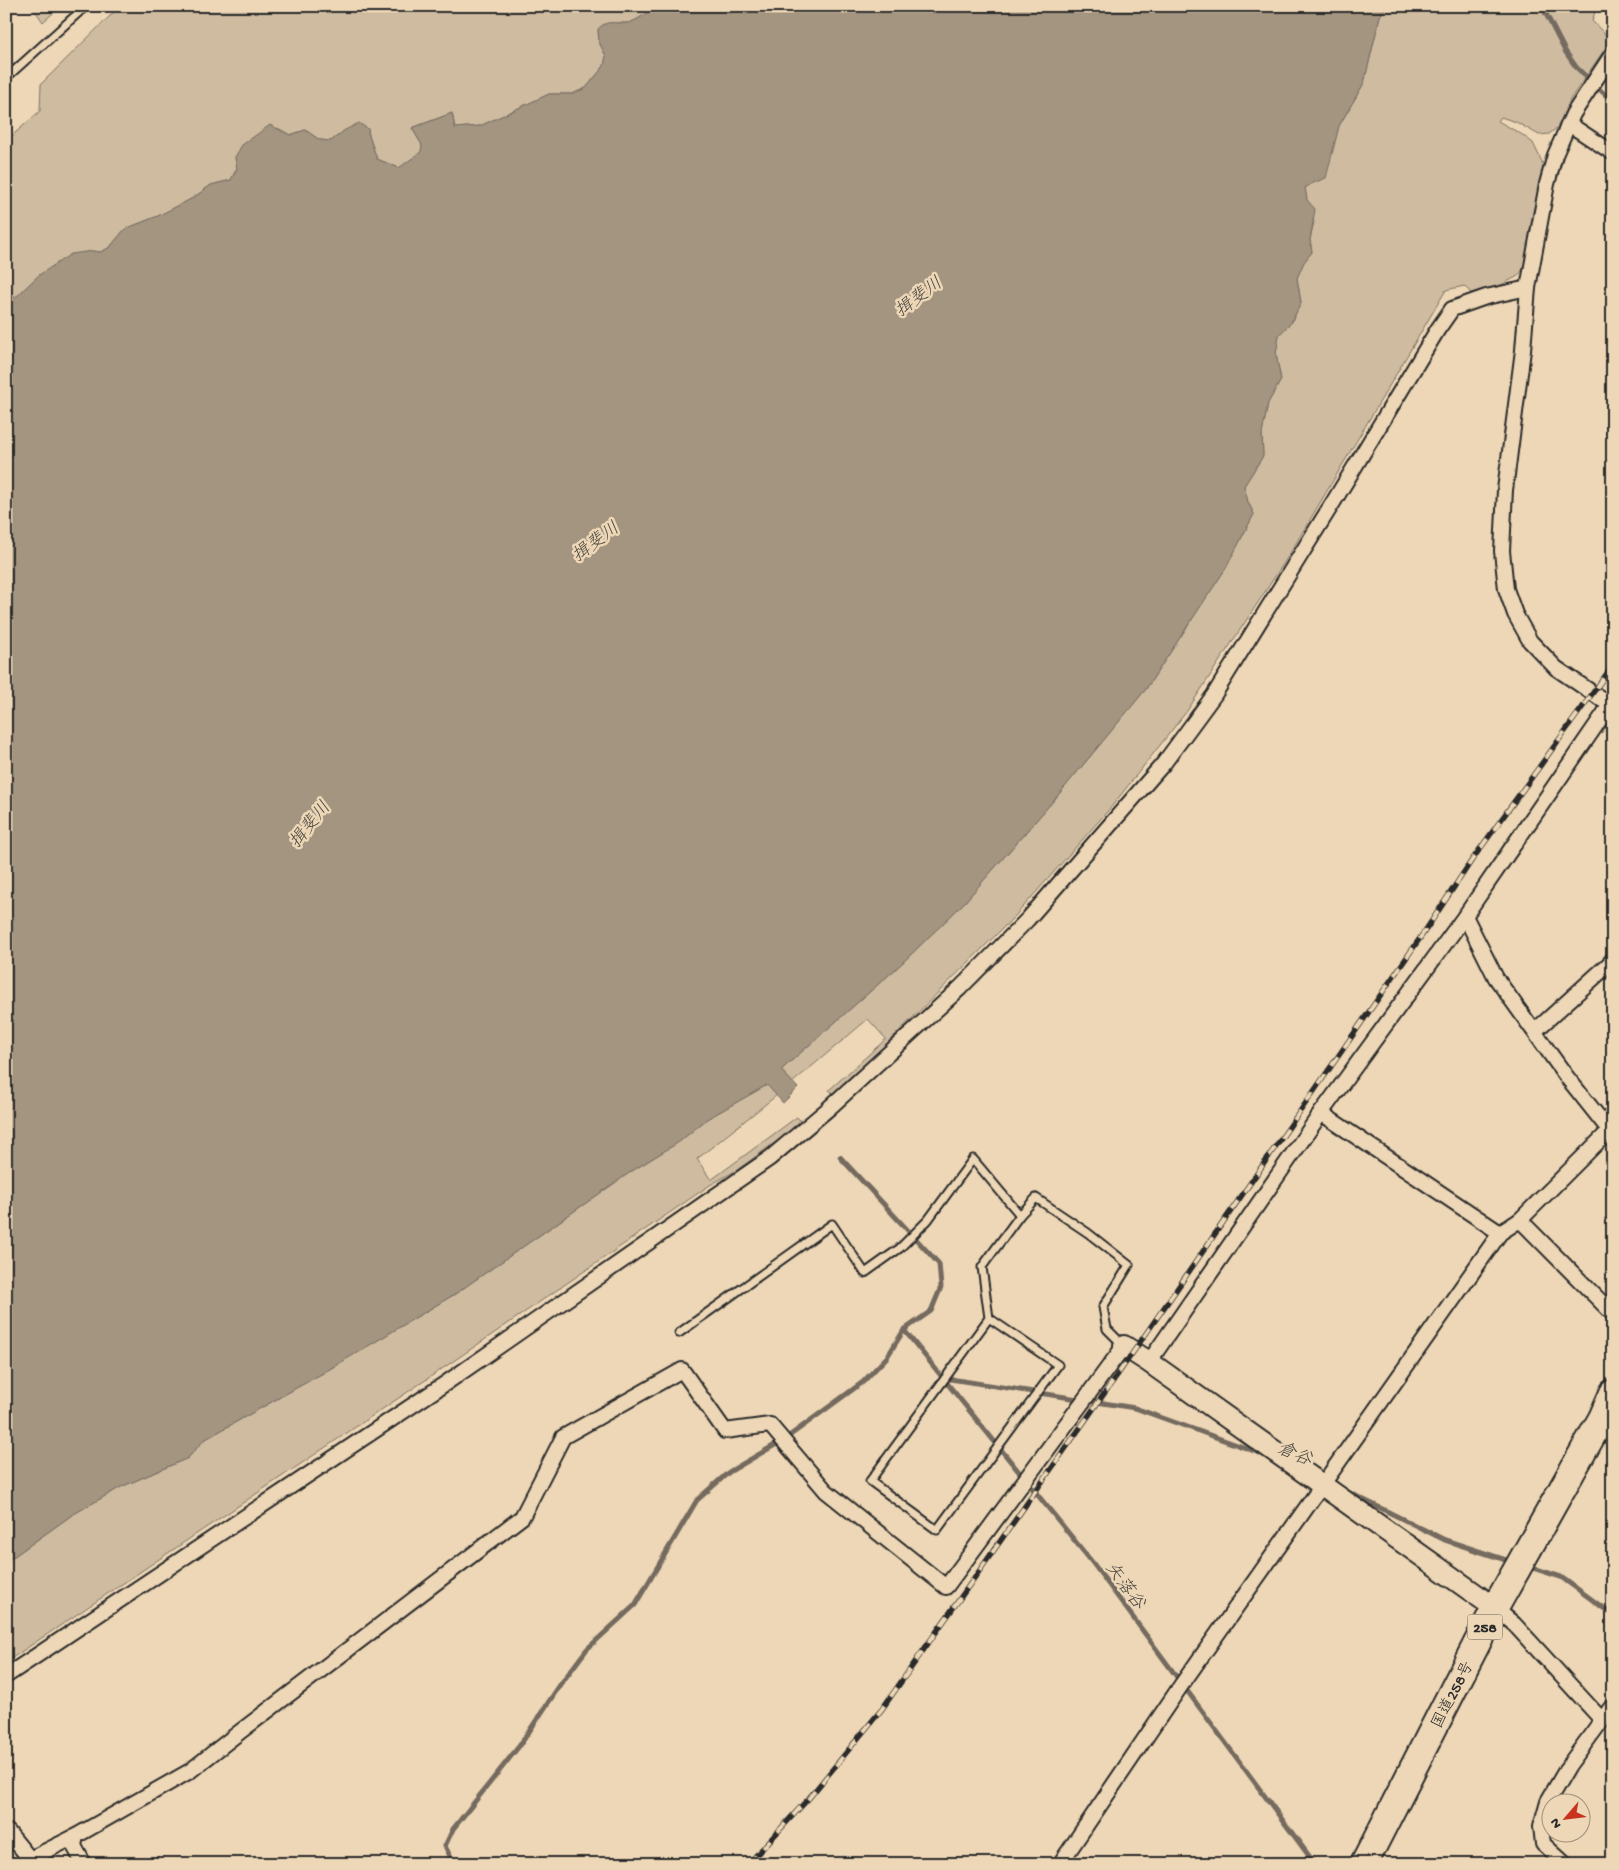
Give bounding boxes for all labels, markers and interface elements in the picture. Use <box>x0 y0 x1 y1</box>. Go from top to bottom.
water label: 揖斐川 <box>891 273 947 323</box>
water label: 揖斐川 <box>568 518 624 568</box>
water label: 揖斐川 <box>285 797 336 853</box>
water label: 倉谷 <box>1273 1438 1316 1472</box>
water label: 矢落谷 <box>1100 1558 1150 1615</box>
road number: 258 <box>1468 1614 1502 1640</box>
street label: 国道258号 <box>1428 1658 1479 1732</box>
north arrow <box>1542 1792 1592 1842</box>
text: N <box>1547 1815 1566 1831</box>

